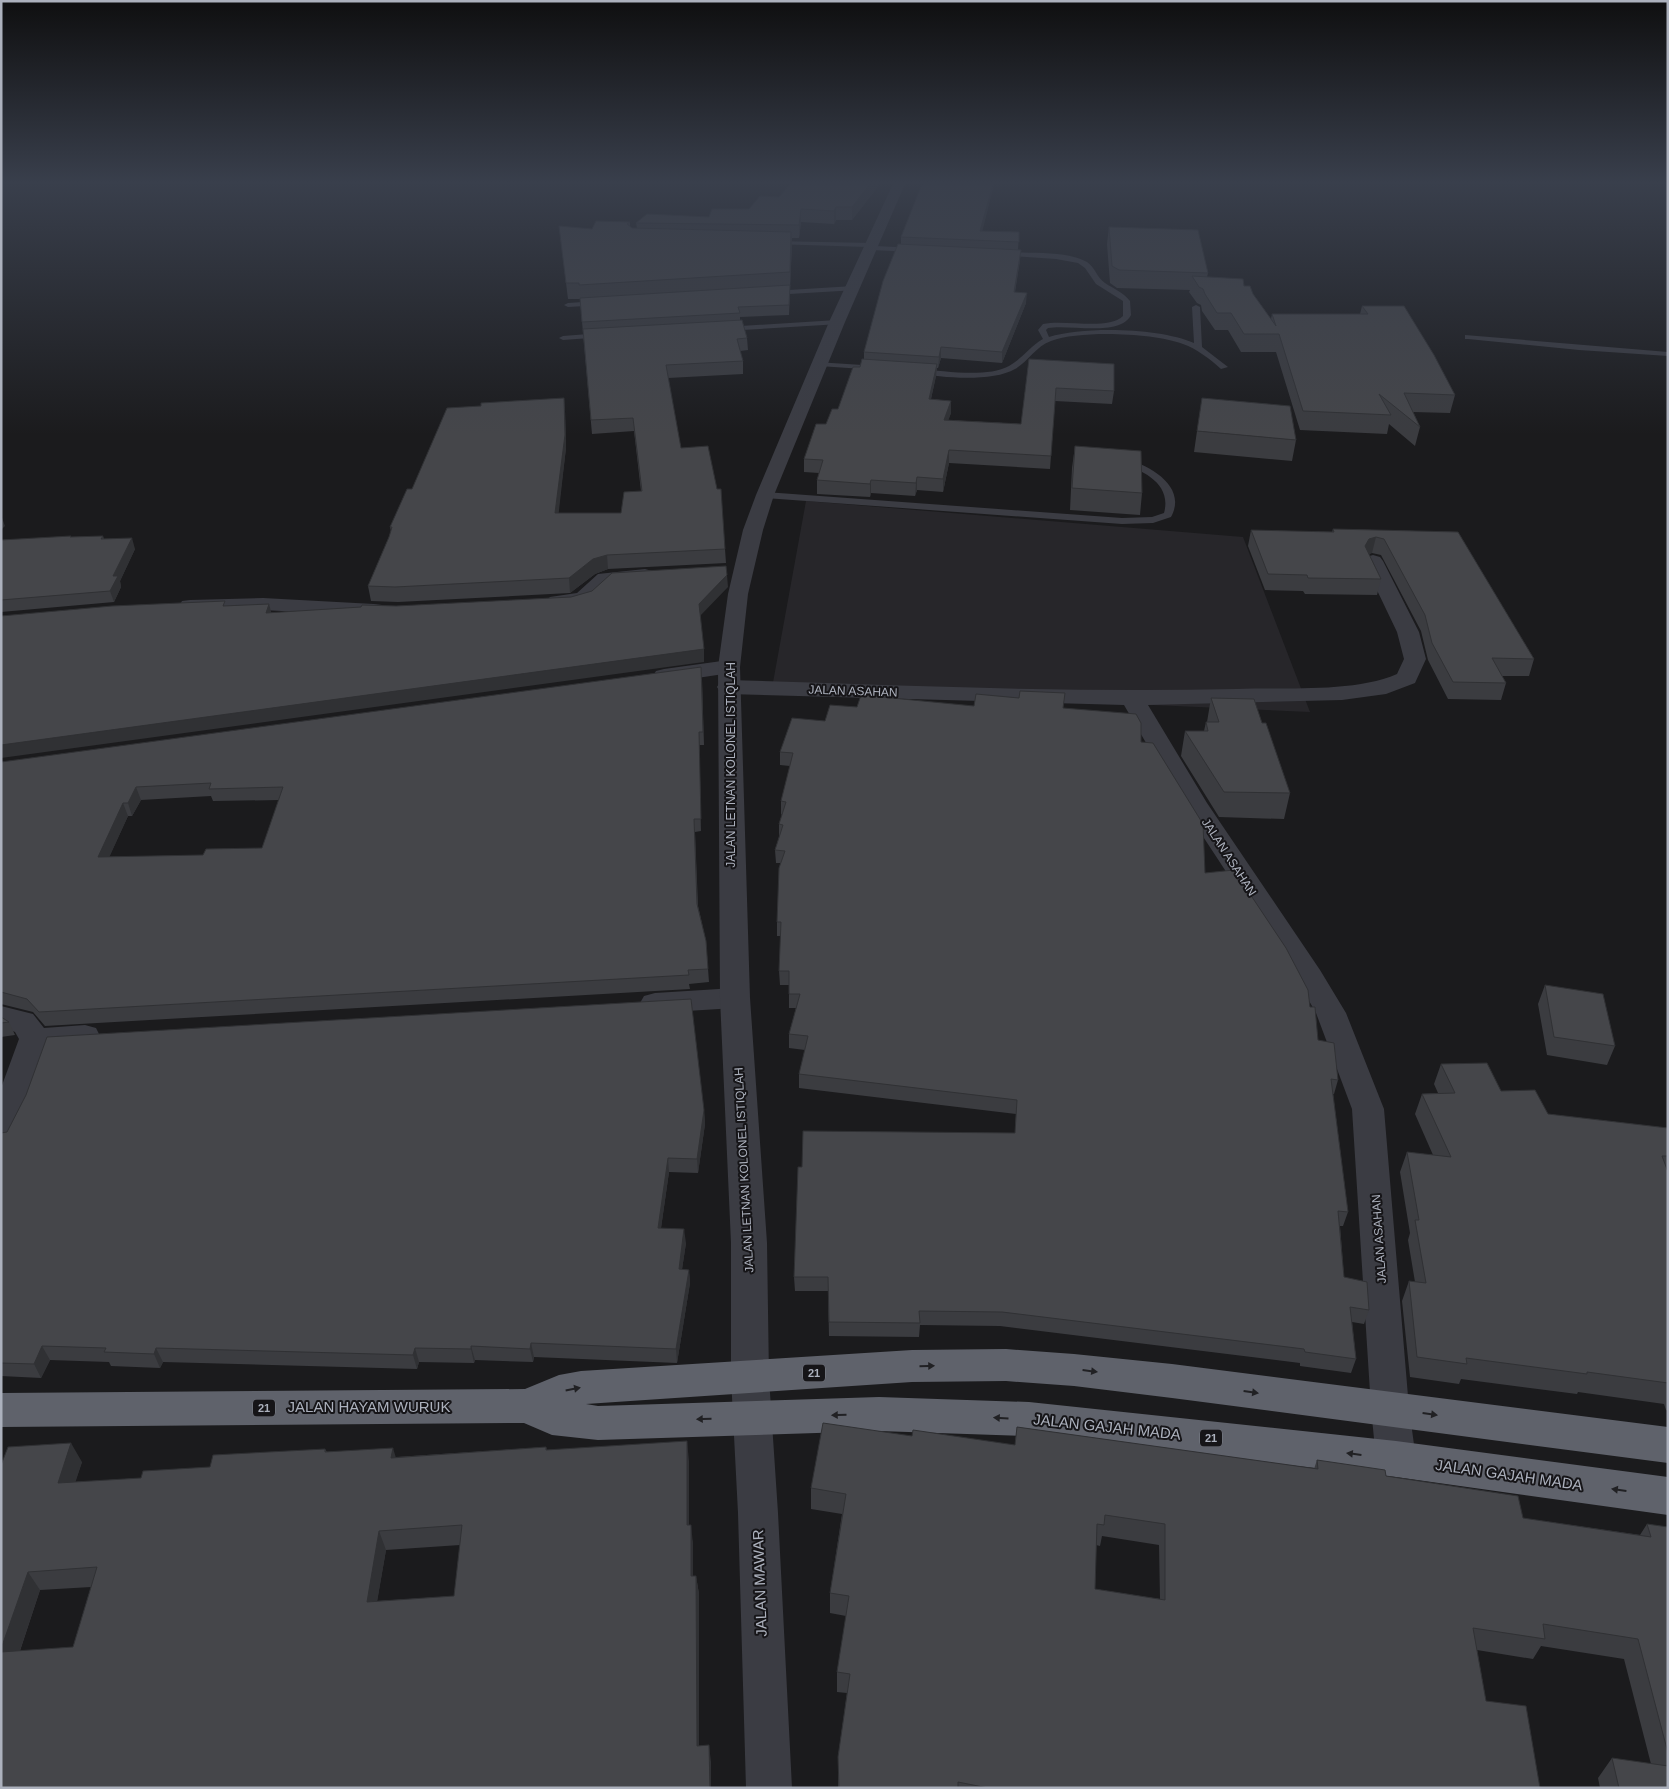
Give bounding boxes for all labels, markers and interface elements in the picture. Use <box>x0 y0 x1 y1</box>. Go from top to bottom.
street label: JALAN LETNAN KOLONEL ISTIQLAH <box>724 662 738 868</box>
street label: JALAN ASAHAN <box>808 682 898 700</box>
street label: JALAN ASAHAN <box>1199 816 1259 898</box>
street label: JALAN LETNAN KOLONEL ISTIQLAH <box>732 1067 756 1273</box>
street label: JALAN ASAHAN <box>1369 1194 1389 1284</box>
one-way arrow <box>920 1362 936 1370</box>
road number: 21 <box>803 1365 825 1382</box>
one-way arrow <box>1082 1367 1098 1375</box>
one-way arrow <box>565 1385 581 1393</box>
one-way arrow <box>1243 1388 1259 1396</box>
street label: JALAN HAYAM WURUK <box>288 1398 450 1415</box>
road number: 21 <box>253 1400 275 1416</box>
street label: JALAN GAJAH MADA <box>1032 1410 1182 1443</box>
one-way arrow <box>1422 1410 1438 1418</box>
one-way arrow <box>831 1412 847 1420</box>
one-way arrow <box>993 1413 1009 1421</box>
one-way arrow <box>695 1416 711 1424</box>
road number: 21 <box>1200 1430 1222 1446</box>
one-way arrow <box>1346 1450 1362 1458</box>
street label: JALAN GAJAH MADA <box>1434 1456 1584 1493</box>
one-way arrow <box>1611 1485 1627 1493</box>
street label: JALAN MAWAR <box>749 1529 770 1637</box>

